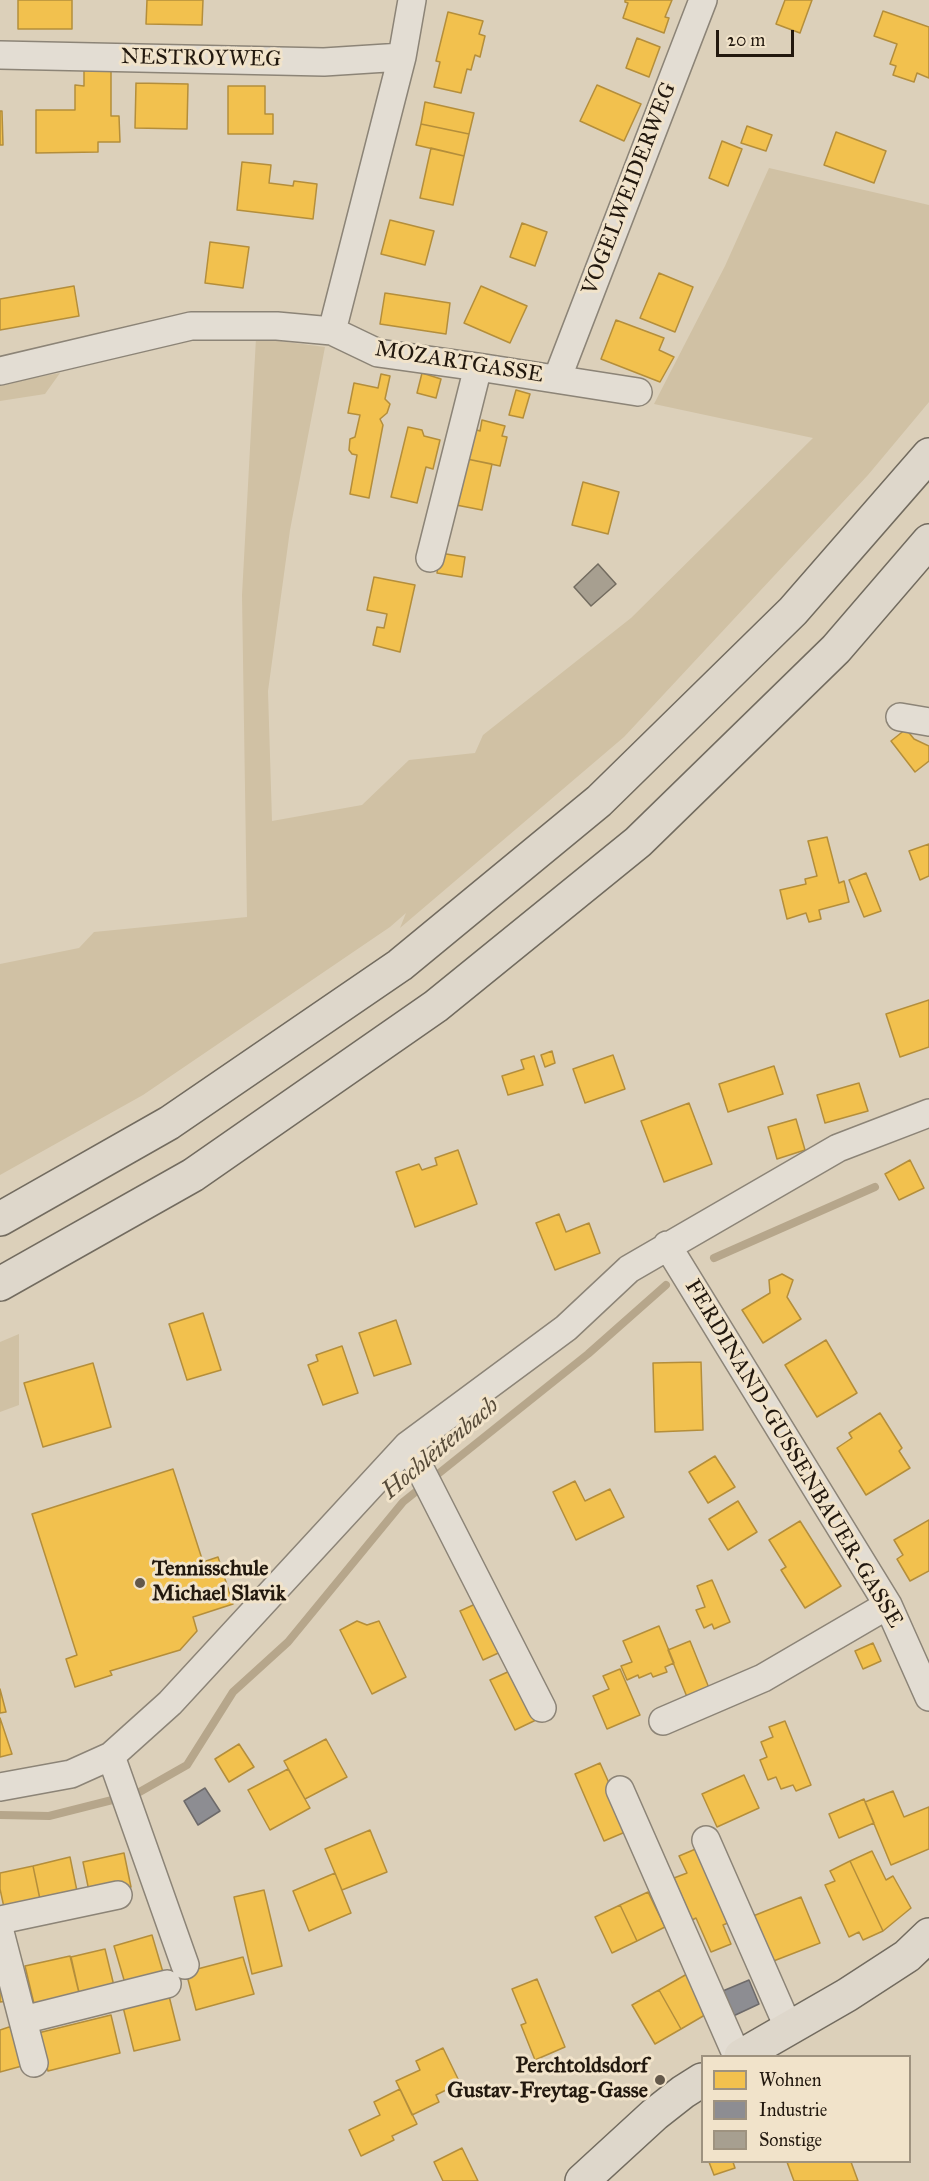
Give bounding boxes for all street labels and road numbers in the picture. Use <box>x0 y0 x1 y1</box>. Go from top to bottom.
street label: NESTROYWEG <box>121 44 281 74</box>
street label: VOGELWEIDERWEG <box>577 79 683 299</box>
street label: MOZARTGASSE <box>373 337 545 389</box>
street label: FERDINAND-GUSSENBAUER-GASSE <box>678 1275 908 1633</box>

